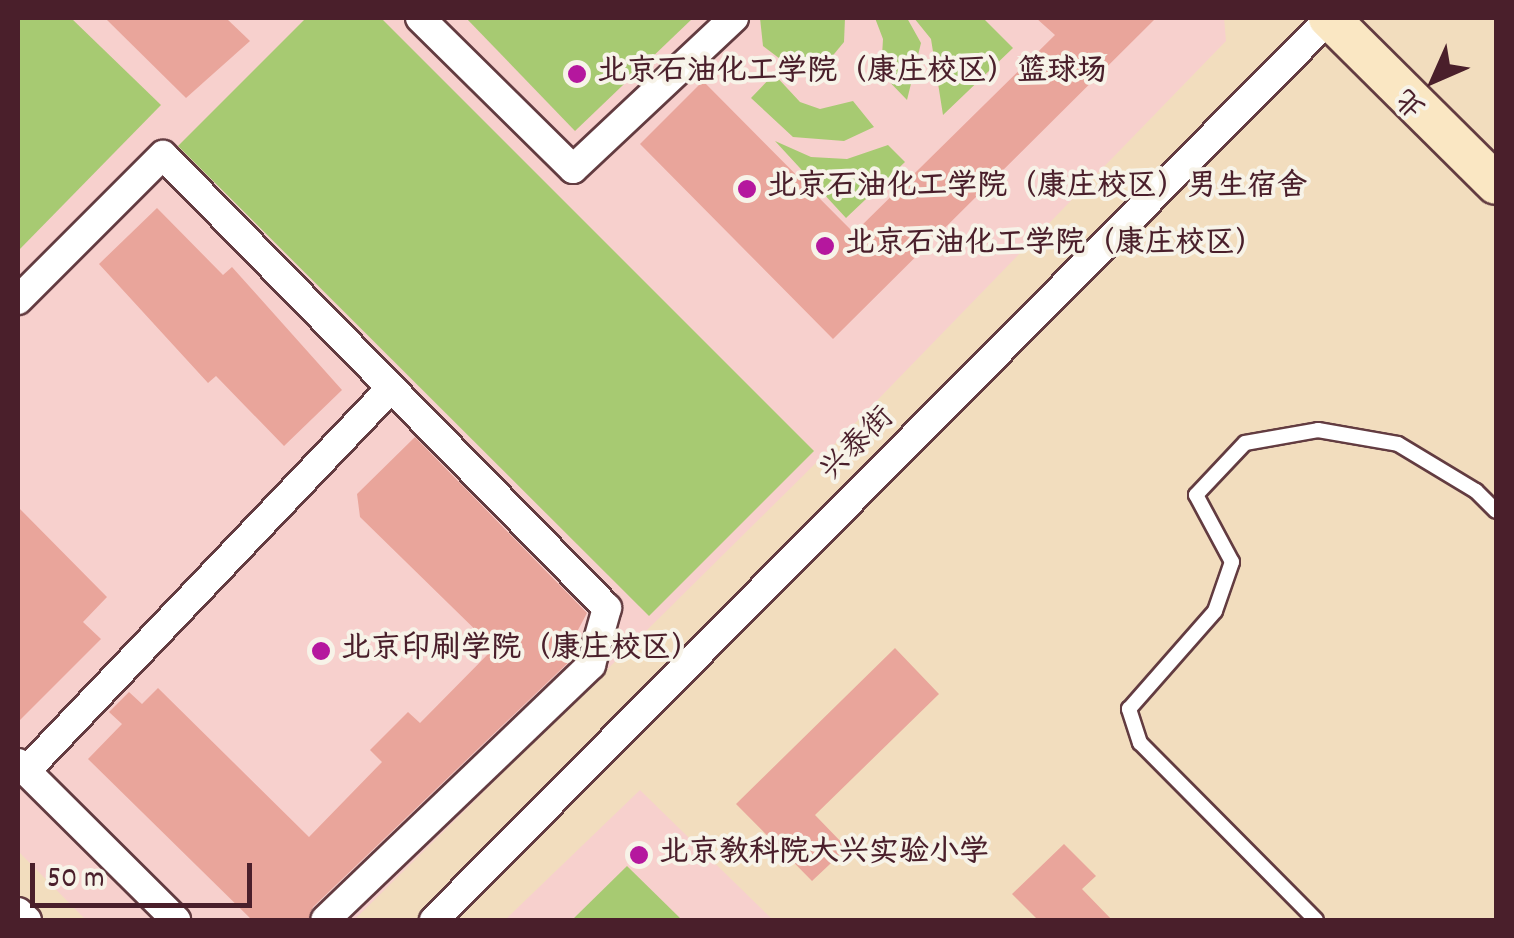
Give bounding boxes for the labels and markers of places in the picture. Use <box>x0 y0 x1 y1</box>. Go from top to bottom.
place label: 北京石油化工学院（康庄校区）篮球场 <box>597 56 1107 92</box>
marker: 北京石油化工学院（康庄校区）篮球场 <box>566 63 588 85</box>
place label: 北京石油化工学院（康庄校区）男生宿舍 <box>767 171 1307 207</box>
marker: 北京石油化工学院（康庄校区）男生宿舍 <box>736 178 758 200</box>
place label: 北京石油化工学院（康庄校区） <box>845 228 1265 264</box>
marker: 北京石油化工学院（康庄校区） <box>814 235 836 257</box>
place label: 北京印刷学院（康庄校区） <box>341 633 701 669</box>
marker: 北京印刷学院（康庄校区） <box>310 640 332 662</box>
place label: 北京教科院大兴实验小学 <box>659 837 989 873</box>
marker: 北京教科院大兴实验小学 <box>628 844 650 866</box>

